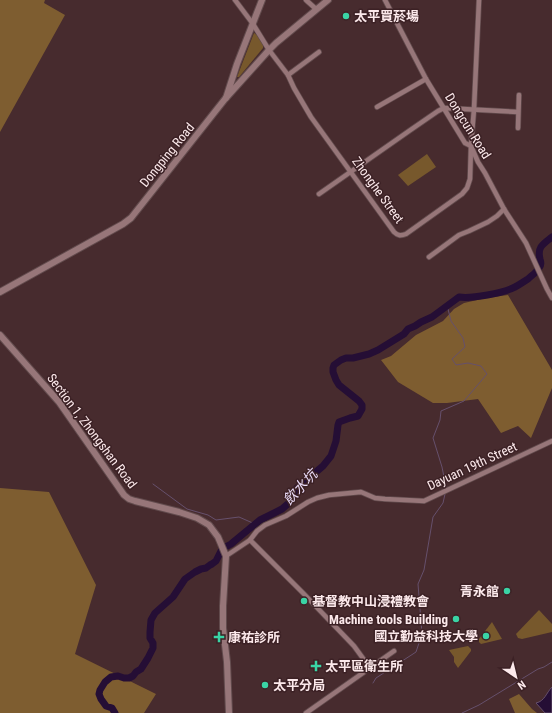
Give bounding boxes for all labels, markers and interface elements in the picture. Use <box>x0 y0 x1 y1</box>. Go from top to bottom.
place label: 太平買菸場 <box>354 9 419 24</box>
marker: 太平買菸場 <box>341 11 351 21</box>
street label: Dongcun Road <box>442 91 494 161</box>
street label: Dongping Road <box>137 120 197 190</box>
street label: Zhonghe Street <box>349 154 407 226</box>
street label: Section 1, Zhongshan Road <box>44 371 140 491</box>
street label: Dayuan 19th Street <box>425 439 519 493</box>
water label: 飲水坑 <box>280 465 322 508</box>
place label: 青永館 <box>460 584 499 599</box>
marker: 青永館 <box>502 586 512 596</box>
place label: 基督教中山浸禮教會 <box>312 594 430 609</box>
marker: 基督教中山浸禮教會 <box>299 596 309 606</box>
place label: Machine tools Building <box>329 612 448 627</box>
marker: Machine tools Building <box>451 614 461 624</box>
place label: 國立勤益科技大學 <box>374 629 478 644</box>
place label: 康祐診所 <box>228 630 280 645</box>
marker: 康祐診所 <box>213 631 225 643</box>
marker: 國立勤益科技大學 <box>481 631 491 641</box>
north arrow <box>496 657 536 697</box>
place label: 太平區衛生所 <box>325 659 403 674</box>
marker: 太平區衛生所 <box>310 660 322 672</box>
place label: 太平分局 <box>273 678 325 693</box>
text: N <box>515 678 528 692</box>
marker: 太平分局 <box>260 680 270 690</box>

